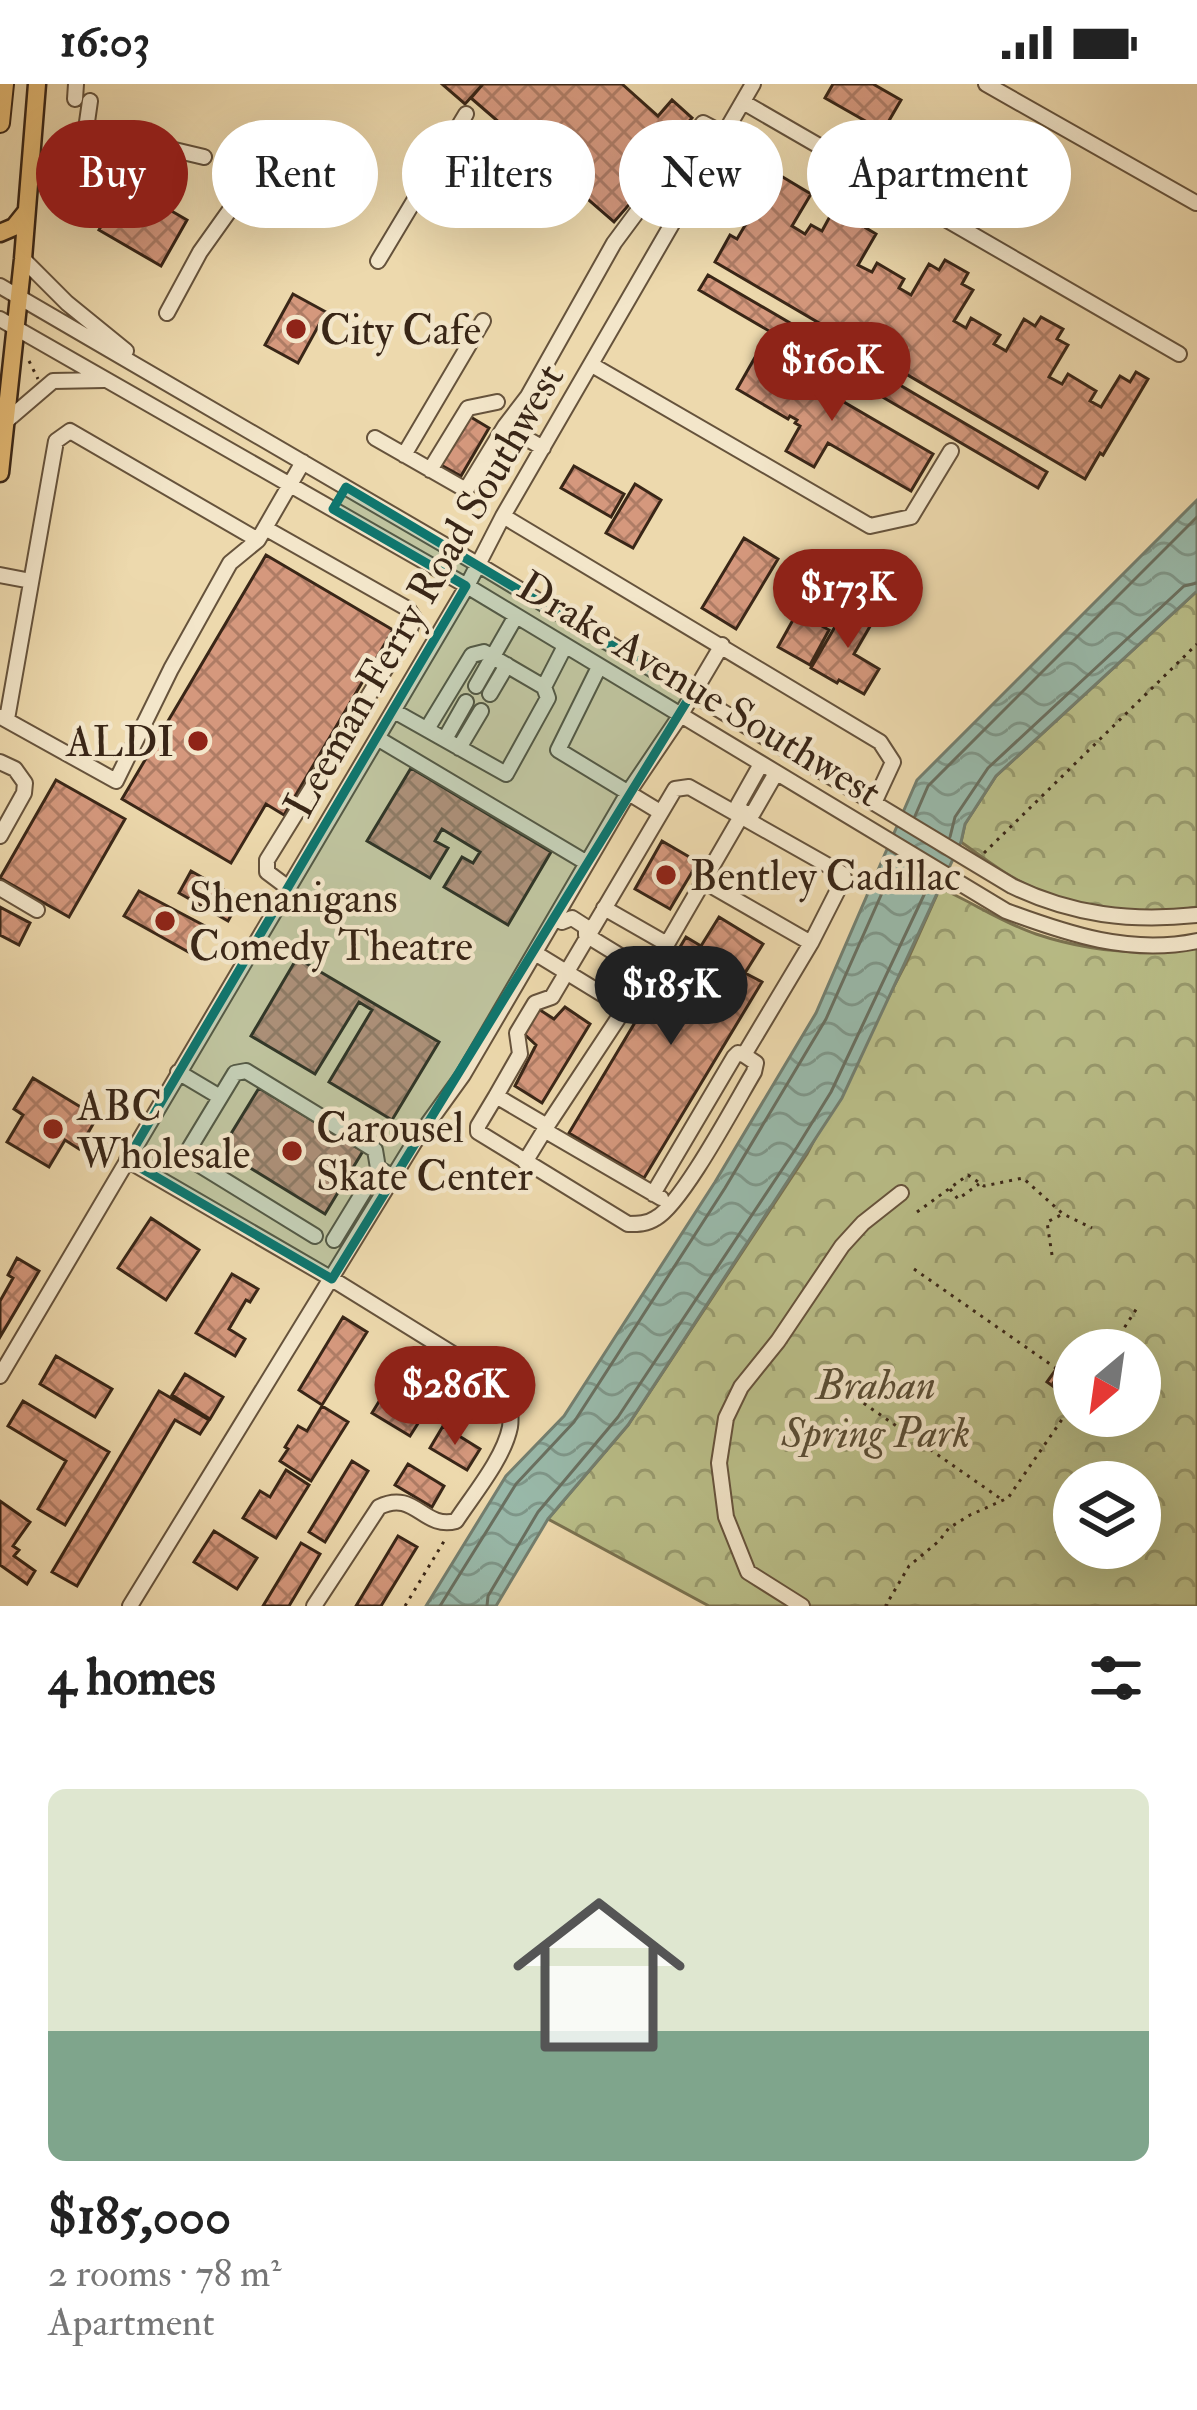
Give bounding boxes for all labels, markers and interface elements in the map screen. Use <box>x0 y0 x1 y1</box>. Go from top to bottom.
text: 16:03 <box>60 14 150 70</box>
chip: Buy <box>36 120 188 228</box>
chip: Rent <box>212 120 378 228</box>
chip: Filters <box>402 120 595 228</box>
chip: New <box>619 120 783 228</box>
chip: Apartment <box>807 120 1071 228</box>
place label: City Cafe <box>320 305 481 357</box>
marker: City Cafe <box>283 316 309 342</box>
pin: $160K <box>748 322 916 424</box>
text: $160K <box>781 336 883 385</box>
street label: Leeman Ferry Road Southwest <box>273 355 576 827</box>
pin: $173K <box>764 549 932 651</box>
street label: Drake Avenue Southwest <box>508 561 890 819</box>
text: $173K <box>800 563 896 612</box>
place label: ALDI <box>65 717 174 769</box>
marker: ALDI <box>185 728 211 754</box>
place label: Bentley Cadillac <box>690 851 961 903</box>
marker: Bentley Cadillac <box>653 862 679 888</box>
place label: Shenanigans Comedy Theatre <box>189 873 473 973</box>
marker: Shenanigans Comedy Theatre <box>152 908 178 934</box>
pin: $185K <box>587 946 755 1048</box>
text: $185K <box>622 960 720 1009</box>
place label: ABC Wholesale <box>76 1081 250 1181</box>
place label: Carousel Skate Center <box>316 1103 533 1203</box>
marker: ABC Wholesale <box>40 1116 66 1142</box>
marker: Carousel Skate Center <box>279 1138 305 1164</box>
north arrow <box>1053 1329 1161 1437</box>
map controls <box>1053 1329 1161 1569</box>
pin: $286K <box>371 1346 539 1448</box>
text: $286K <box>401 1360 509 1409</box>
park label: Brahan Spring Park <box>781 1360 970 1460</box>
button: layers <box>1053 1461 1161 1569</box>
icon: filters <box>1083 1645 1149 1711</box>
text: 4 homes <box>48 1646 216 1710</box>
icon: home <box>491 1867 707 2083</box>
text: $185,000 <box>48 2185 231 2249</box>
text: 2 rooms · 78 m² <box>48 2249 281 2298</box>
text: Apartment <box>48 2298 215 2347</box>

